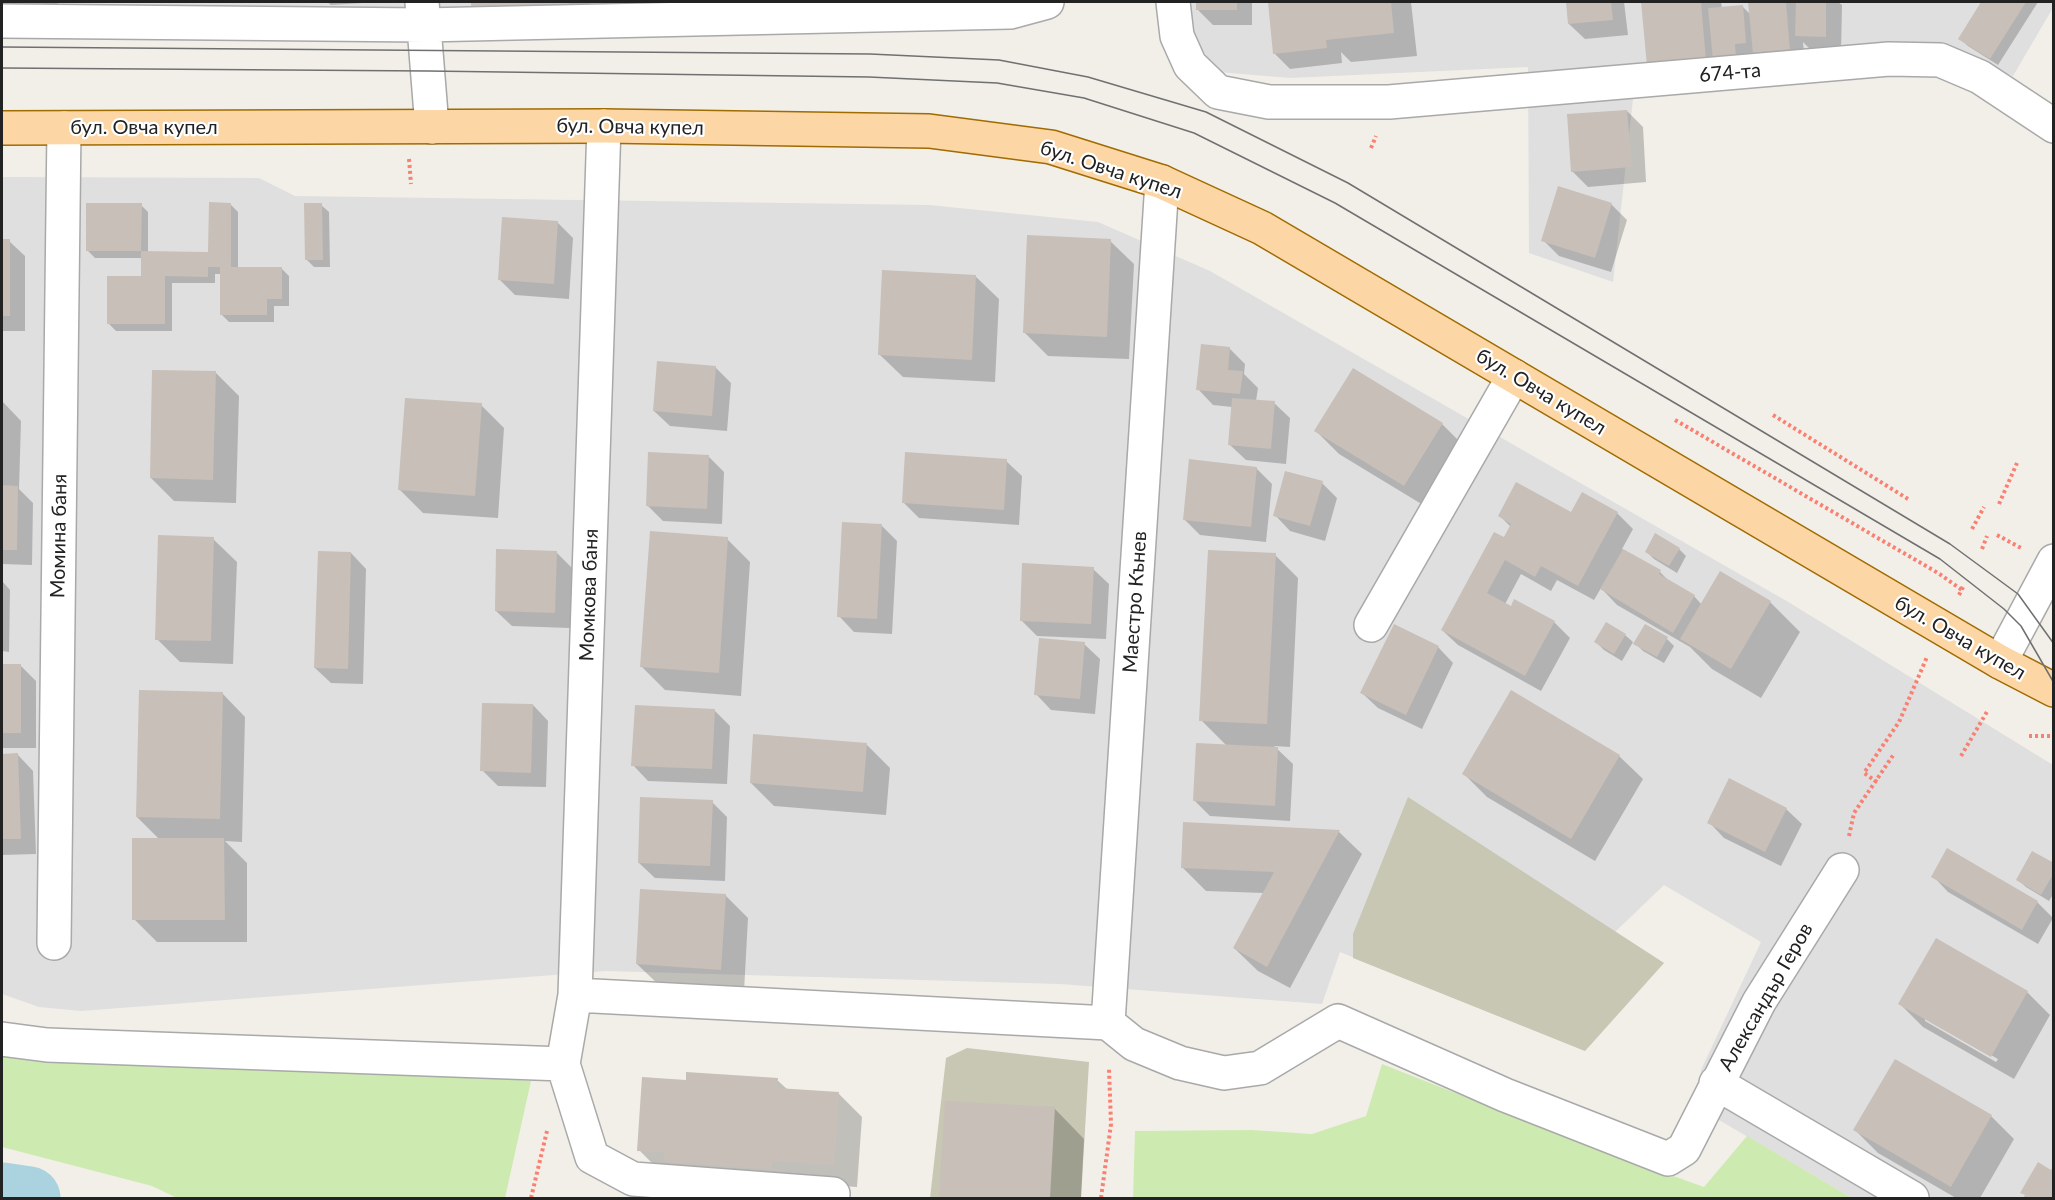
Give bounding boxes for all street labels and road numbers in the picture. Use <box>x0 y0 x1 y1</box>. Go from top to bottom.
street label: 674-та <box>1698 58 1762 88</box>
street label: бул. Овча купел <box>556 114 704 140</box>
street label: бул. Овча купел <box>70 116 218 140</box>
street label: бул. Овча купел <box>1037 136 1185 204</box>
street label: бул. Овча купел <box>1472 344 1610 440</box>
street label: Момина баня <box>46 474 72 598</box>
street label: Момкова баня <box>575 528 603 662</box>
street label: Маестро Кънев <box>1118 530 1152 674</box>
street label: бул. Овча купел <box>1890 591 2030 685</box>
street label: Александър Геров <box>1714 919 1818 1075</box>

